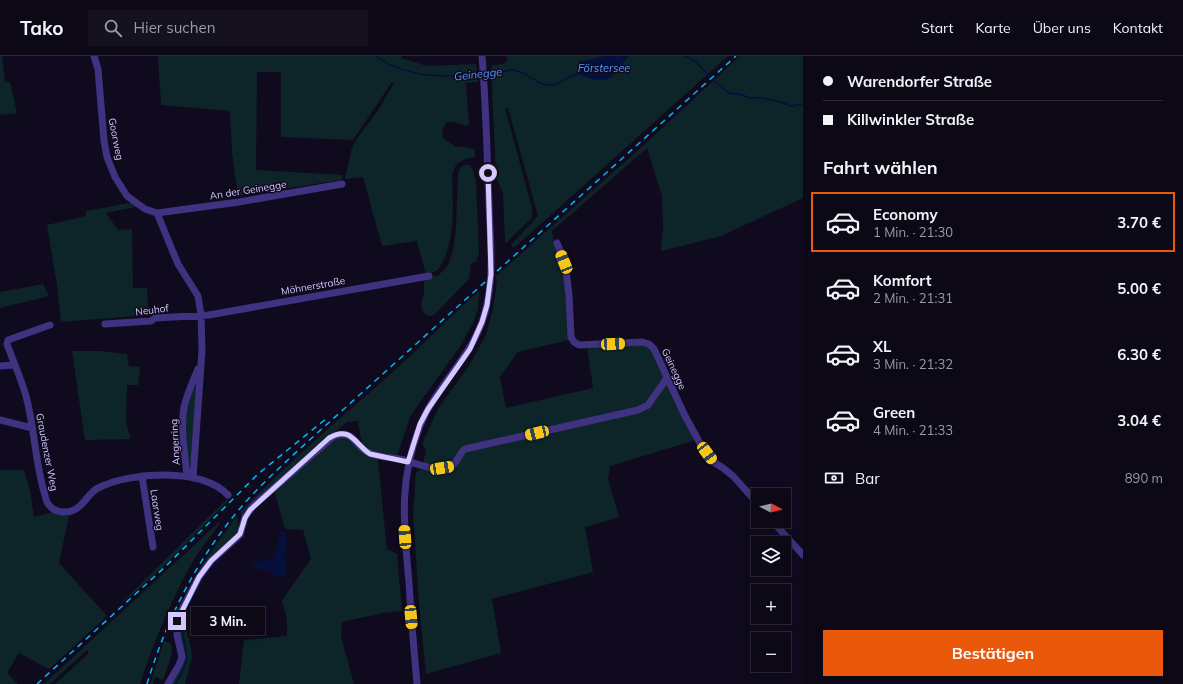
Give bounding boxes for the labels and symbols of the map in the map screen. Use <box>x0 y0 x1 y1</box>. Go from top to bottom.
water label: Förstersee <box>578 61 630 75</box>
water label: Geinegge <box>453 65 503 83</box>
street label: Goorweg <box>106 117 126 161</box>
route start <box>479 164 497 182</box>
street label: An der Geinegge <box>209 178 287 202</box>
car <box>554 249 574 275</box>
street label: Möhnerstraße <box>280 274 346 298</box>
street label: Neuhof <box>135 301 170 318</box>
car <box>601 337 625 351</box>
street label: Geinegge <box>659 346 689 392</box>
street label: Graudenzer Weg <box>33 412 61 492</box>
street label: Angerring <box>167 419 183 465</box>
car <box>524 424 550 442</box>
car <box>695 440 719 466</box>
car <box>429 460 455 476</box>
north arrow <box>751 488 791 528</box>
street label: Laarweg <box>147 489 167 531</box>
car <box>398 525 412 549</box>
car <box>404 605 418 629</box>
callout: 3 Min. <box>191 607 265 635</box>
route end <box>168 612 186 630</box>

